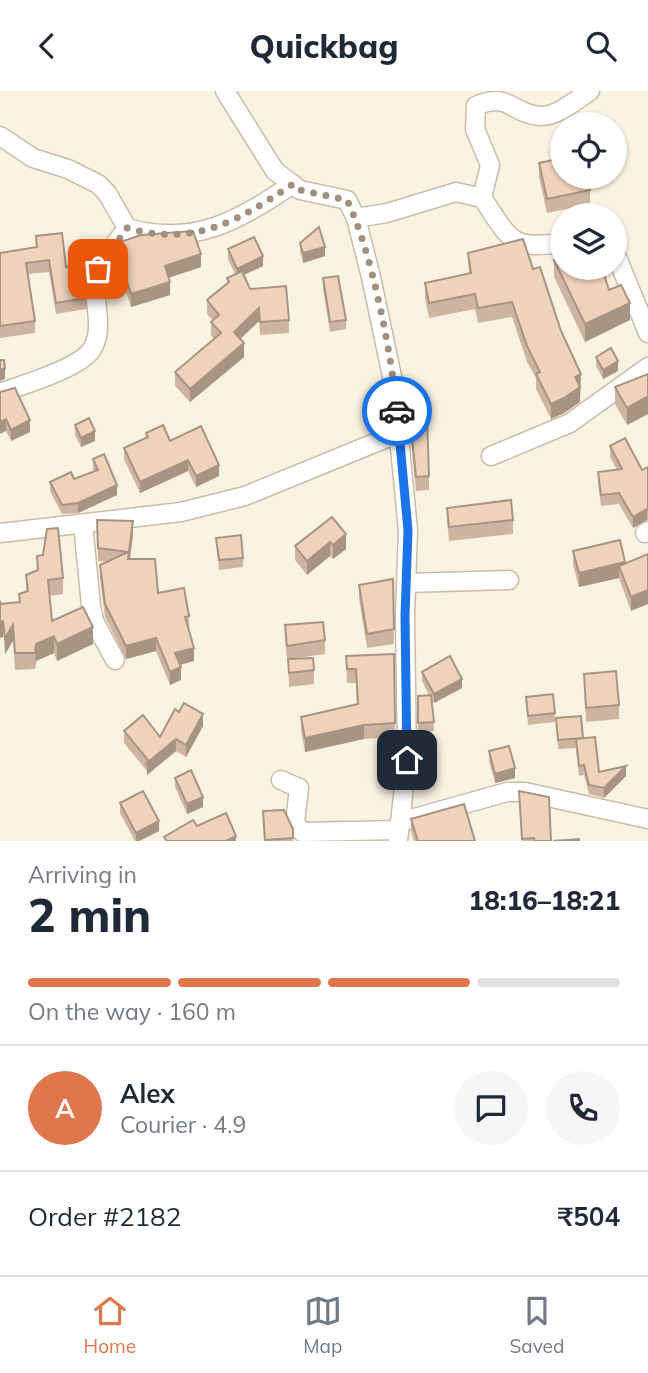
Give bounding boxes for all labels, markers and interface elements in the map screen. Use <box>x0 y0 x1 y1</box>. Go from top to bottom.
text: Quickbag <box>250 26 399 66</box>
icon: back <box>28 27 66 65</box>
icon: search <box>582 27 620 65</box>
map controls <box>550 112 627 280</box>
button: locate <box>550 112 627 189</box>
button: layers <box>550 203 627 280</box>
pin <box>68 239 128 299</box>
icon: bag <box>79 250 117 288</box>
courier <box>362 376 432 446</box>
icon: car <box>378 392 416 430</box>
pin <box>377 730 437 790</box>
icon: home <box>388 741 426 779</box>
text: Arriving in <box>28 860 137 889</box>
text: 18:16–18:21 <box>469 884 620 917</box>
text: 2 min <box>28 886 151 944</box>
text: On the way · 160 m <box>28 997 236 1026</box>
button: chat <box>454 1071 528 1145</box>
button: phone <box>546 1071 620 1145</box>
text: Alex <box>120 1077 175 1110</box>
text: A <box>55 1092 75 1125</box>
text: Courier · 4.9 <box>120 1110 246 1139</box>
text: Order #2182 <box>28 1200 181 1233</box>
text: ₹504 <box>558 1200 620 1233</box>
tab: Home <box>84 1292 136 1358</box>
tab: Map <box>303 1292 342 1358</box>
tab: Saved <box>510 1292 564 1358</box>

